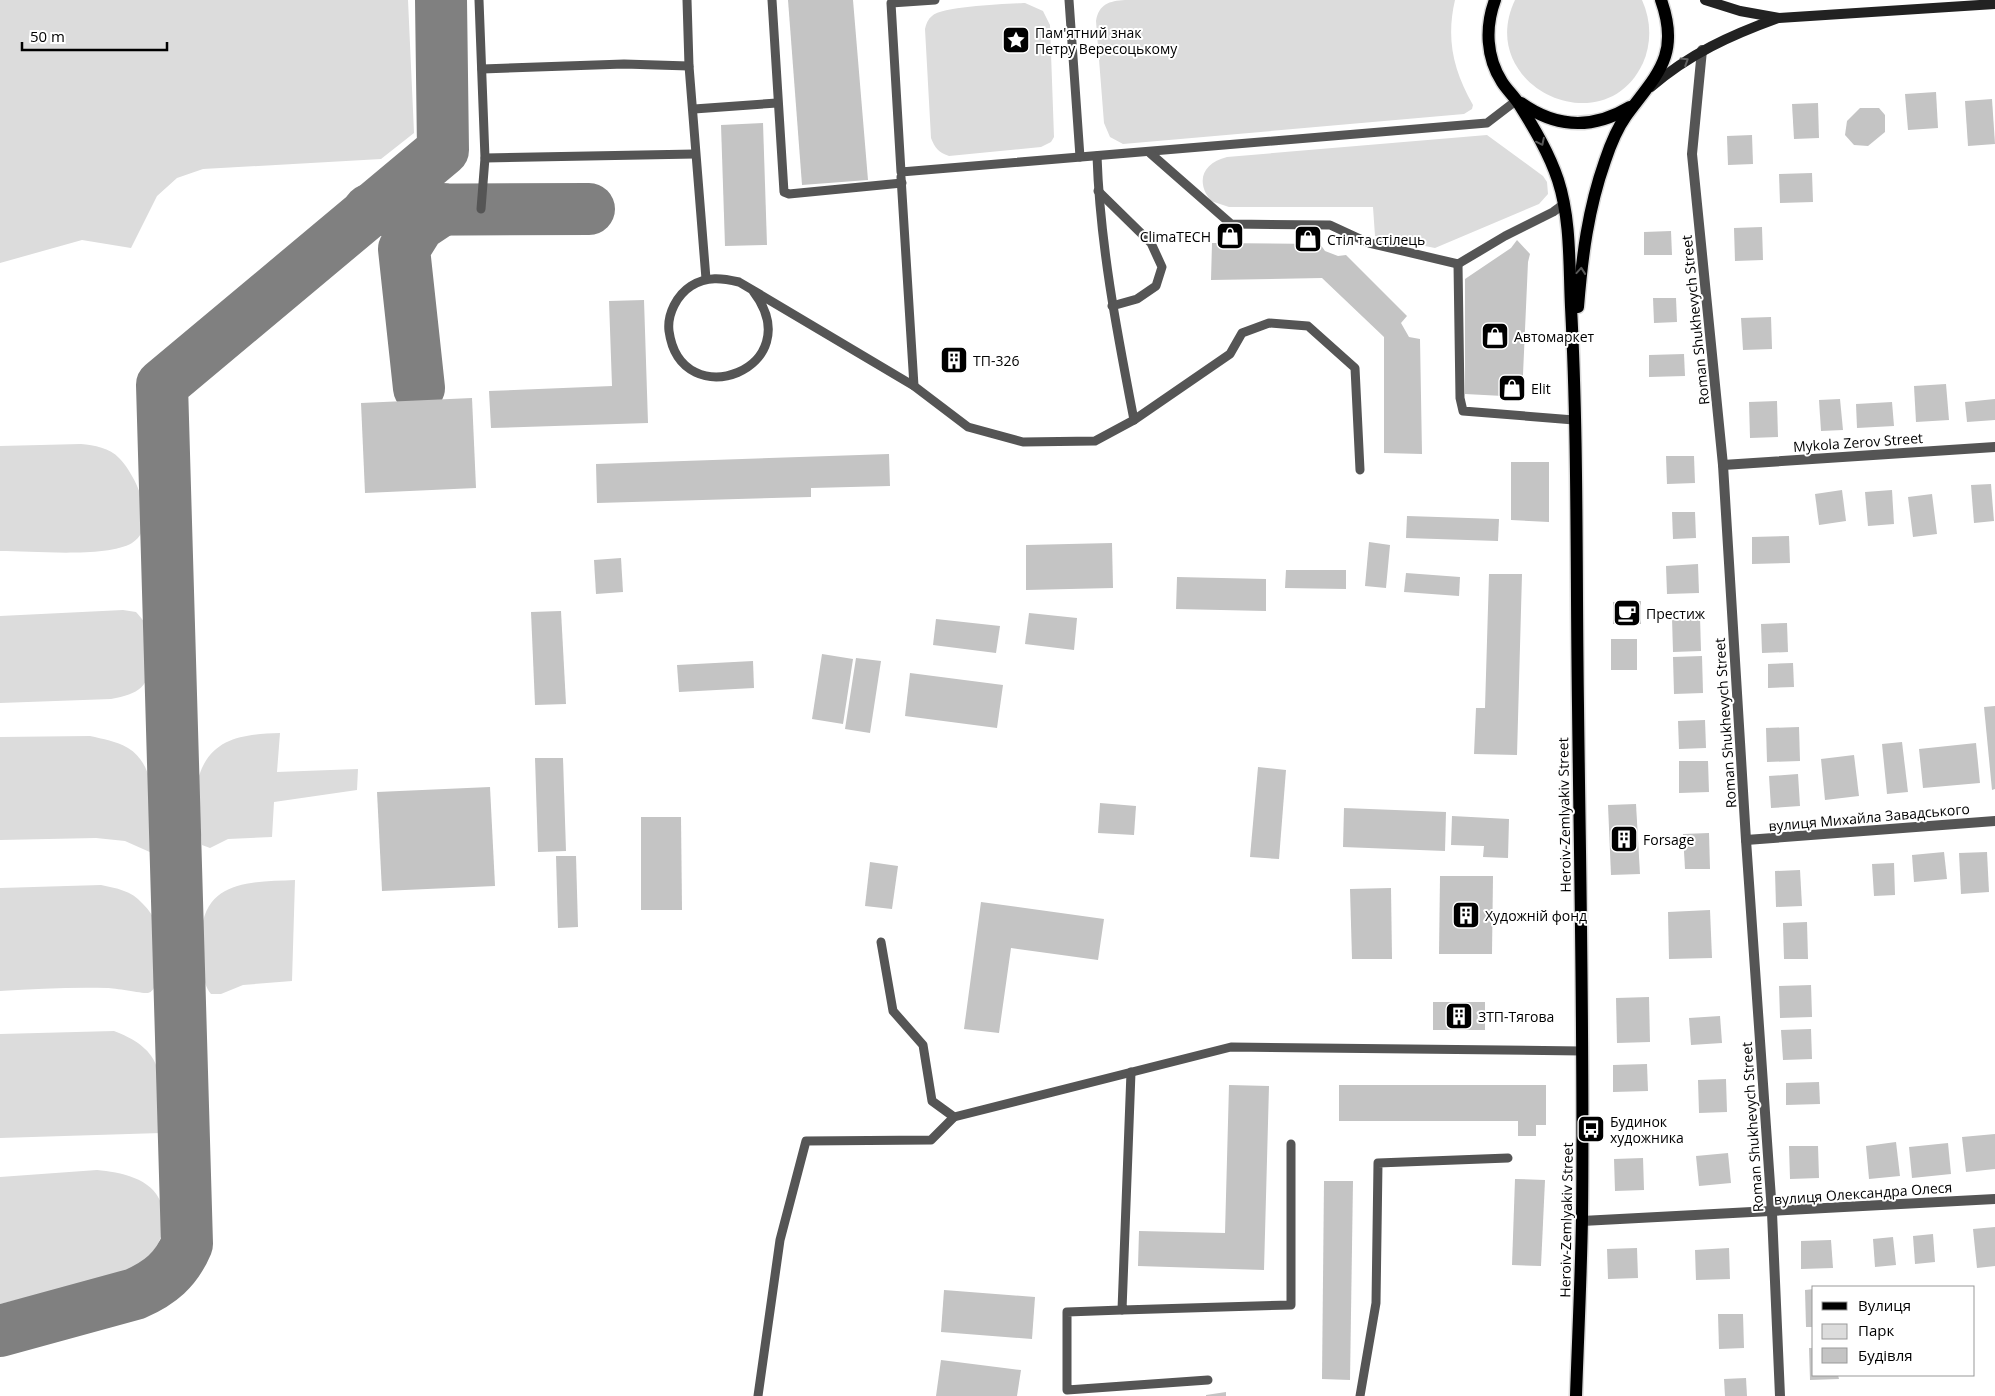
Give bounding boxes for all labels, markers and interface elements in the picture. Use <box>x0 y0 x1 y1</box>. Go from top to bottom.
scale bar <box>22 20 168 52</box>
place label: Пам'ятний знак Петру Вересоцькому <box>1035 23 1178 58</box>
place icon: Пам'ятний знак Петру Вересоцькому <box>1001 25 1031 55</box>
text: 50 m <box>30 26 65 46</box>
one-way arrow <box>1679 58 1688 67</box>
one-way arrow <box>1535 137 1545 146</box>
shop icon: ClimaTECH <box>1215 221 1245 251</box>
shop icon: Стіл та стілець <box>1293 224 1323 254</box>
place label: ClimaTECH <box>1140 227 1211 246</box>
place label: Стіл та стілець <box>1327 230 1425 249</box>
street label: Roman Shukhevych Street <box>1677 234 1713 406</box>
one-way arrow <box>1575 267 1586 275</box>
shop icon: Автомаркет <box>1480 321 1510 351</box>
place label: Автомаркет <box>1514 327 1595 346</box>
building icon: ТП-326 <box>939 345 969 375</box>
place label: ТП-326 <box>973 351 1019 370</box>
shop icon: Elit <box>1497 373 1527 403</box>
place label: Elit <box>1531 379 1551 398</box>
street label: Mykola Zerov Street <box>1792 428 1924 456</box>
cafe icon: Престиж <box>1612 598 1642 628</box>
place label: Престиж <box>1646 604 1706 623</box>
street label: Roman Shukhevych Street <box>1710 637 1740 809</box>
street label: Heroiv-Zemlyakiv Street <box>1553 737 1575 893</box>
street label: вулиця Михайла Завадського <box>1768 799 1970 835</box>
building icon: Forsage <box>1609 824 1639 854</box>
place label: Forsage <box>1643 830 1694 849</box>
building icon: Художній фонд <box>1451 900 1481 930</box>
place label: Художній фонд <box>1485 906 1587 925</box>
building icon: ЗТП-Тягова <box>1444 1001 1474 1031</box>
place label: ЗТП-Тягова <box>1478 1007 1554 1026</box>
street label: Roman Shukhevych Street <box>1737 1041 1767 1213</box>
place label: Будинок художника <box>1610 1112 1684 1147</box>
bus stop icon: Будинок художника <box>1576 1114 1606 1144</box>
street label: Heroiv-Zemlyakiv Street <box>1555 1142 1577 1298</box>
street label: вулиця Олександра Олеся <box>1773 1177 1953 1209</box>
legend <box>1812 1286 1975 1376</box>
text: Вулиця <box>1858 1295 1911 1315</box>
text: Парк <box>1858 1320 1894 1340</box>
text: Будівля <box>1858 1345 1913 1365</box>

